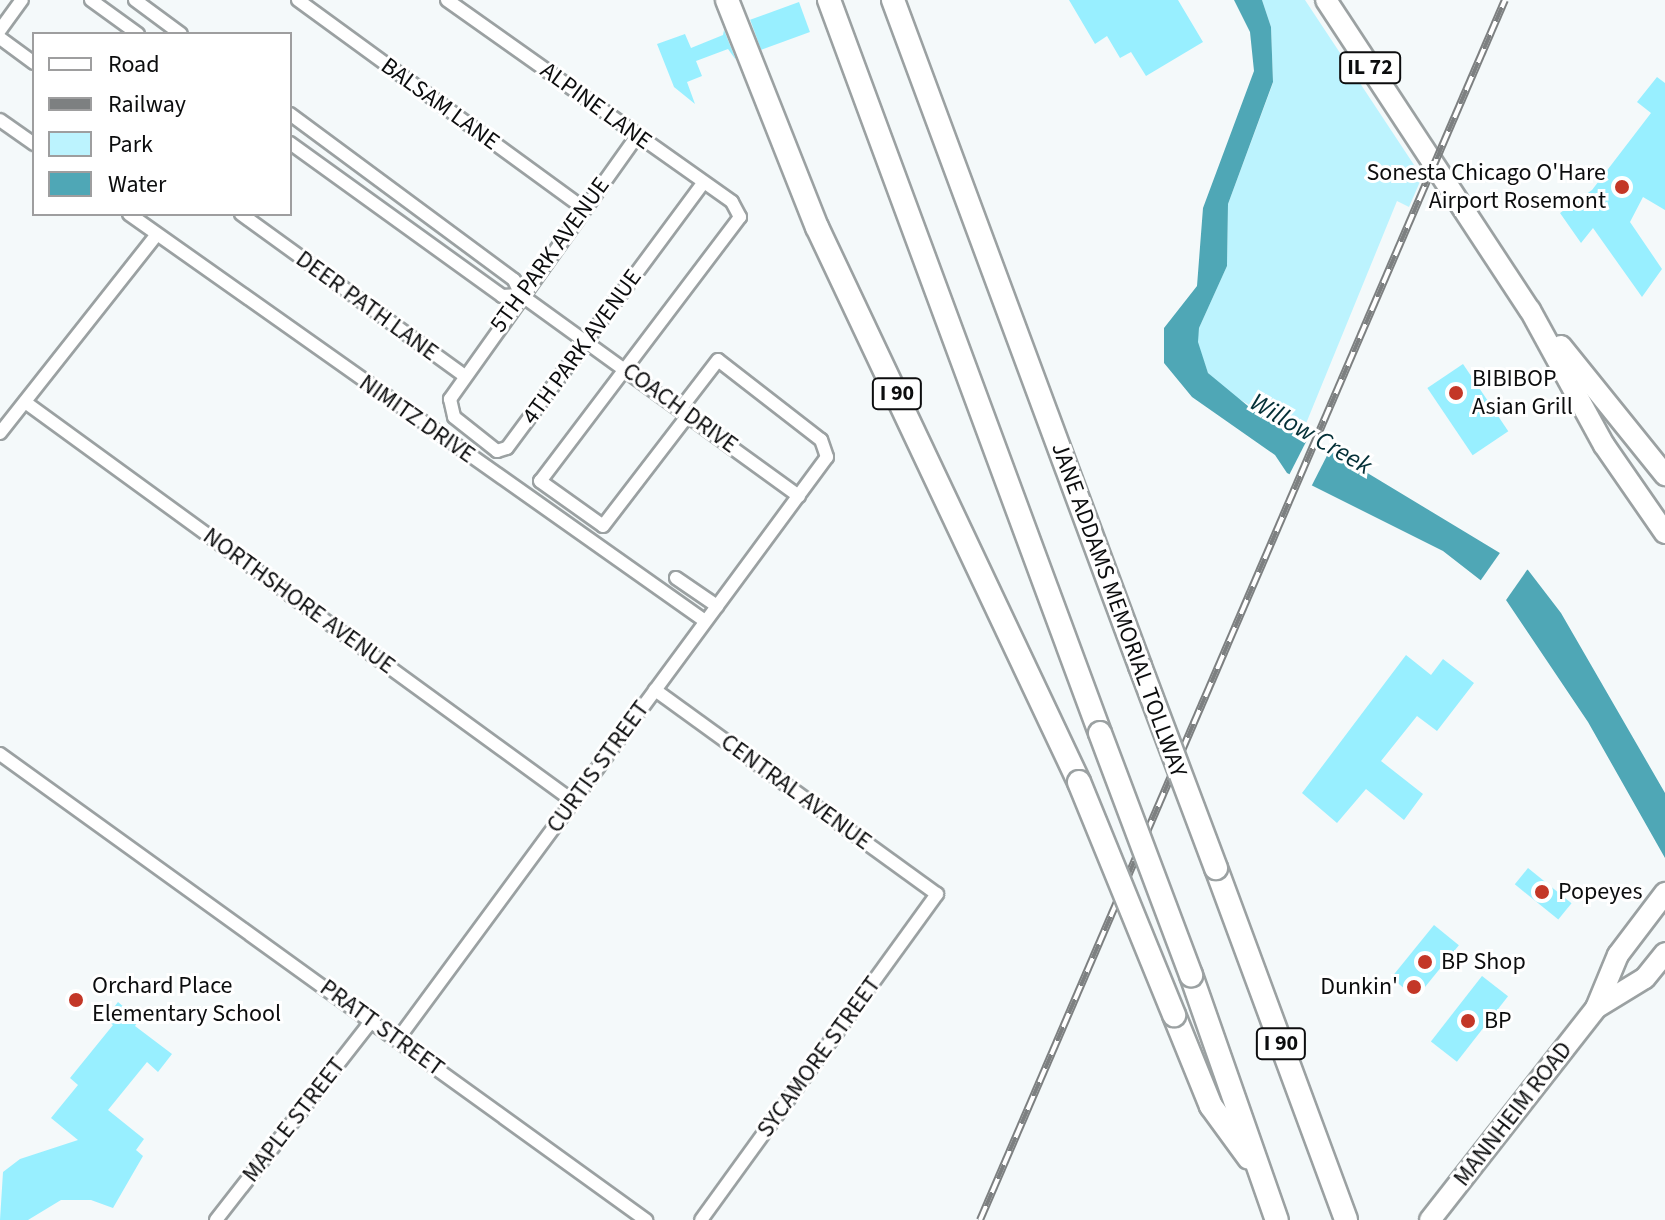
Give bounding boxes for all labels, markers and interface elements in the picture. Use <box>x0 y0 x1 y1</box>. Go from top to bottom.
legend <box>32 32 292 216</box>
text: Road <box>108 47 160 82</box>
road number: IL 72 <box>1338 50 1402 86</box>
street label: BALSAM LANE <box>375 51 505 157</box>
street label: ALPINE LANE <box>535 56 657 156</box>
text: Railway <box>108 87 186 122</box>
text: Park <box>108 127 153 162</box>
place label: Sonesta Chicago O'Hare Airport Rosemont <box>1366 159 1606 215</box>
text: Water <box>108 167 166 202</box>
street label: 5TH PARK AVENUE <box>484 172 616 338</box>
marker: Sonesta Chicago O'Hare Airport Rosemont <box>1613 178 1631 196</box>
street label: DEER PATH LANE <box>290 245 444 367</box>
street label: 4TH PARK AVENUE <box>516 264 648 430</box>
street label: COACH DRIVE <box>617 357 743 459</box>
place label: BIBIBOP Asian Grill <box>1472 365 1573 421</box>
street label: NIMITZ DRIVE <box>354 369 480 469</box>
road number: I 90 <box>871 376 923 412</box>
marker: BIBIBOP Asian Grill <box>1447 384 1465 402</box>
water label: Willow Creek <box>1244 387 1378 481</box>
street label: JANE ADDAMS MEMORIAL TOLLWAY <box>1045 439 1193 781</box>
street label: NORTHSHORE AVENUE <box>197 522 401 680</box>
street label: CURTIS STREET <box>541 695 655 839</box>
street label: CENTRAL AVENUE <box>715 728 877 856</box>
place label: Popeyes <box>1558 878 1642 906</box>
marker: Popeyes <box>1533 883 1551 901</box>
place label: BP Shop <box>1441 948 1526 976</box>
marker: BP Shop <box>1416 953 1434 971</box>
street label: SYCAMORE STREET <box>751 971 887 1143</box>
place label: Orchard Place Elementary School <box>92 972 281 1028</box>
street label: PRATT STREET <box>314 973 450 1083</box>
place label: Dunkin' <box>1320 973 1398 1001</box>
marker: Dunkin' <box>1405 978 1423 996</box>
marker: Orchard Place Elementary School <box>67 991 85 1009</box>
place label: BP <box>1484 1007 1512 1035</box>
marker: BP <box>1459 1012 1477 1030</box>
road number: I 90 <box>1255 1026 1307 1062</box>
street label: MANNHEIM ROAD <box>1448 1036 1578 1192</box>
street label: MAPLE STREET <box>236 1052 352 1188</box>

